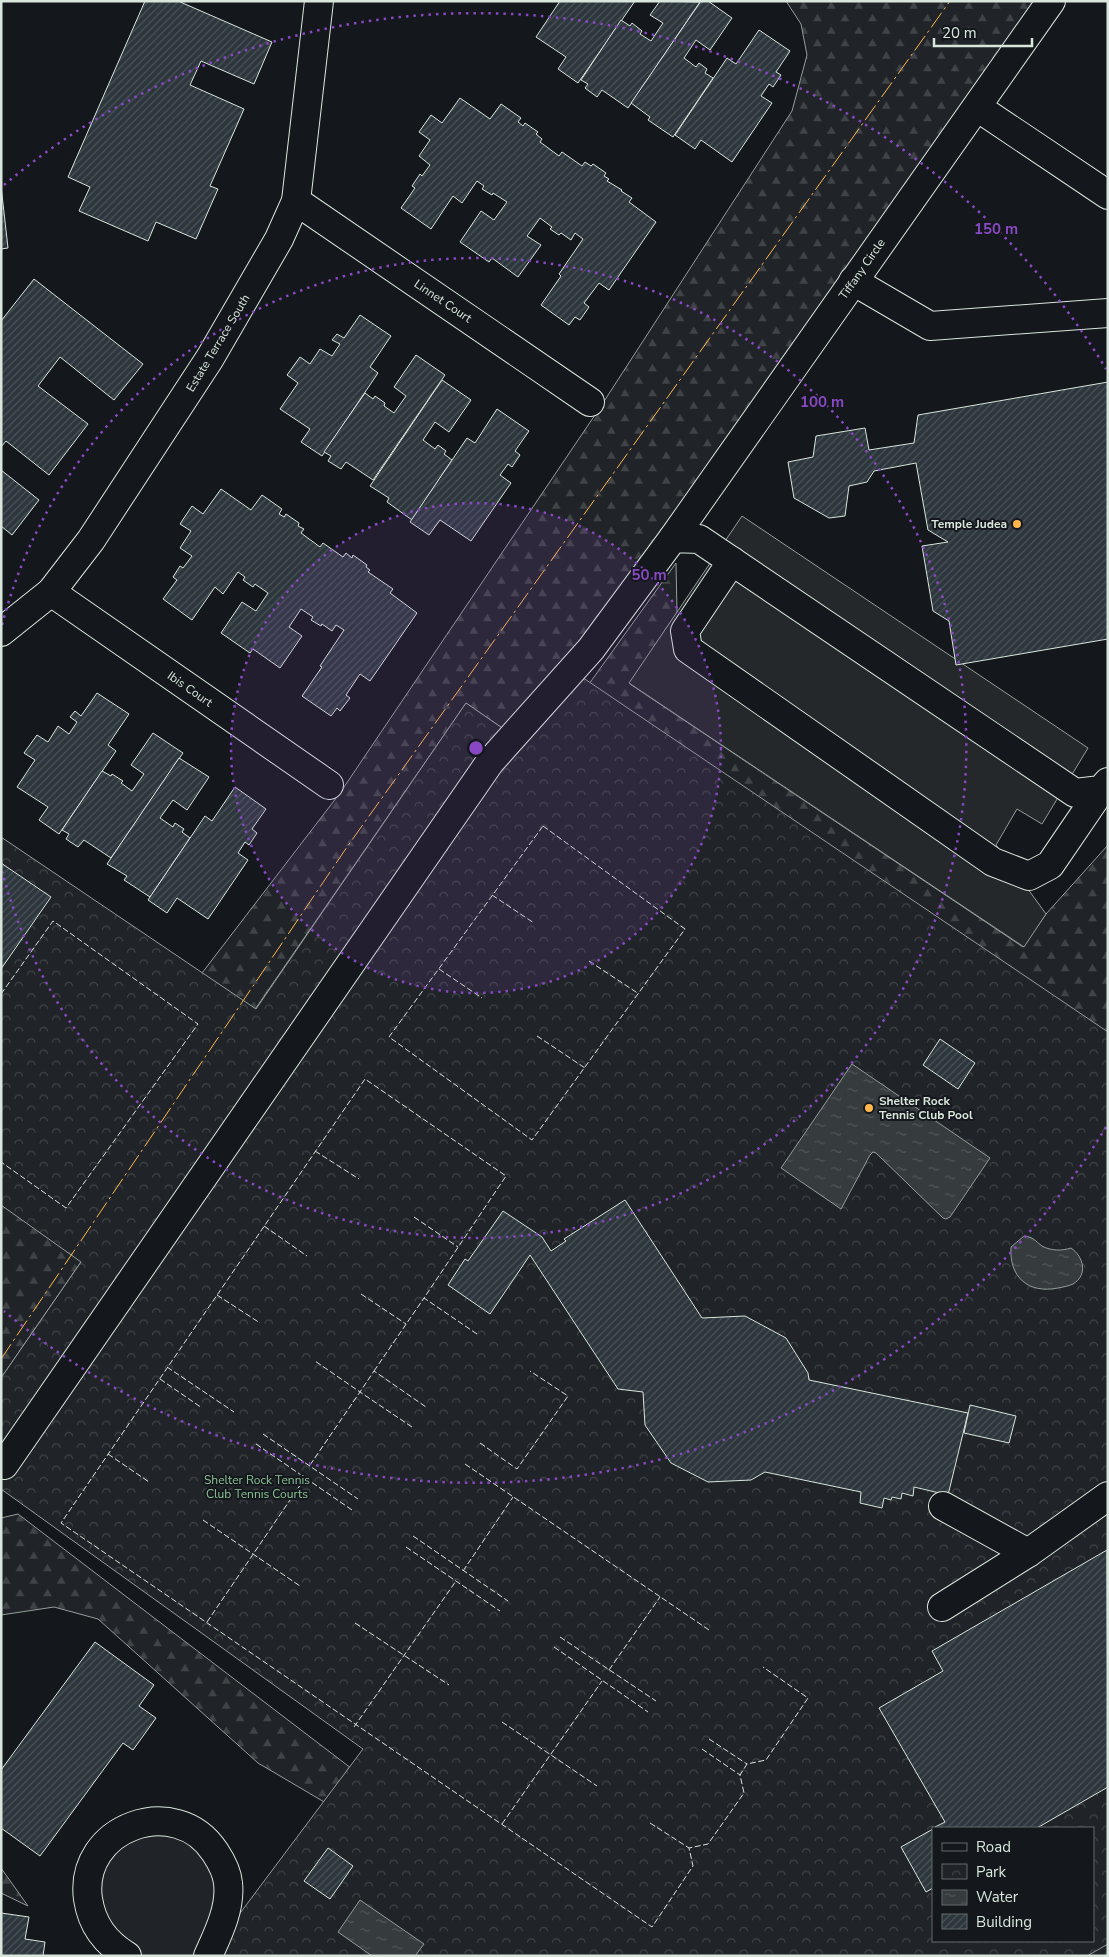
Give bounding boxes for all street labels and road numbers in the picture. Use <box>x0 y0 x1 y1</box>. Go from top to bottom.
street label: Tiffany Circle <box>835 235 889 303</box>
street label: Linnet Court <box>411 276 476 327</box>
street label: Estate Terrace South <box>183 291 253 395</box>
street label: Ibis Court <box>164 668 216 711</box>

